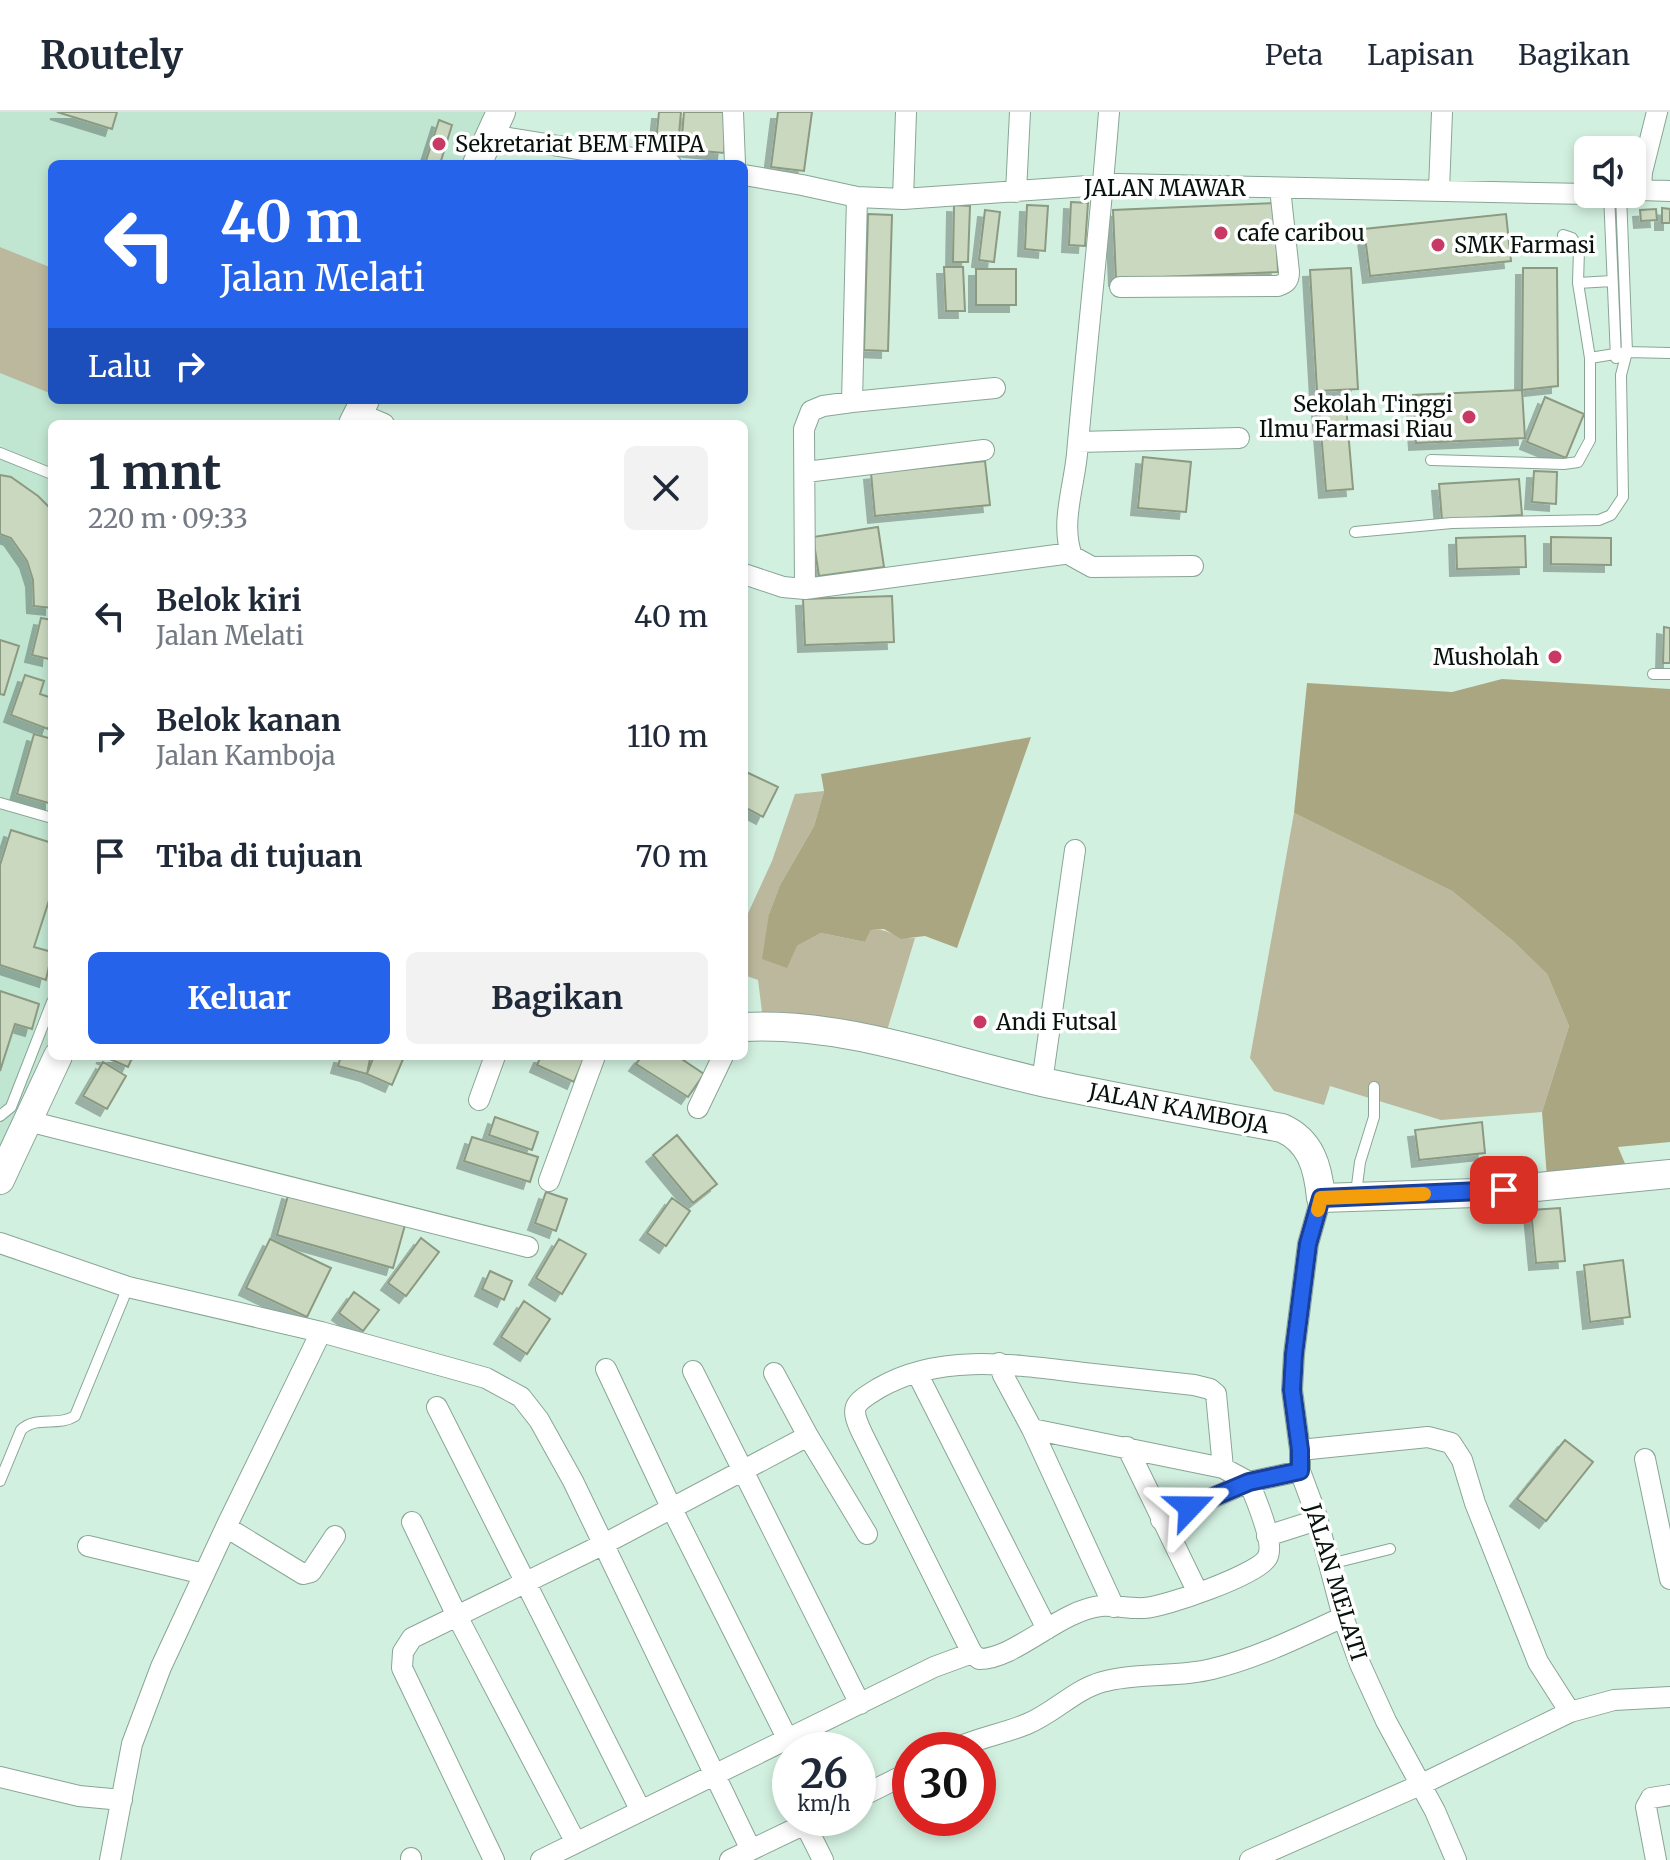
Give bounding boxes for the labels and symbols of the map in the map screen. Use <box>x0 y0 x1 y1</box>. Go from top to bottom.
place label: Sekretariat BEM FMIPA <box>455 130 705 158</box>
marker: Sekretariat BEM FMIPA <box>430 135 448 153</box>
street label: JALAN MAWAR <box>1083 174 1247 202</box>
place label: cafe caribou <box>1237 219 1365 247</box>
marker: cafe caribou <box>1212 224 1230 242</box>
place label: SMK Farmasi <box>1454 231 1595 259</box>
marker: SMK Farmasi <box>1429 236 1447 254</box>
place label: Sekolah Tinggi Ilmu Farmasi Riau <box>1259 390 1453 443</box>
marker: Sekolah Tinggi Ilmu Farmasi Riau <box>1460 408 1478 426</box>
place label: Musholah <box>1433 643 1539 671</box>
marker: Musholah <box>1546 648 1564 666</box>
place label: Andi Futsal <box>995 1008 1117 1036</box>
marker: Andi Futsal <box>971 1013 989 1031</box>
street label: JALAN KAMBOJA <box>1085 1077 1272 1139</box>
pin <box>1470 1156 1538 1224</box>
position arrow <box>1148 1465 1232 1549</box>
street label: JALAN MELATI <box>1299 1499 1373 1664</box>
speed limit sign: 30 <box>892 1732 996 1836</box>

